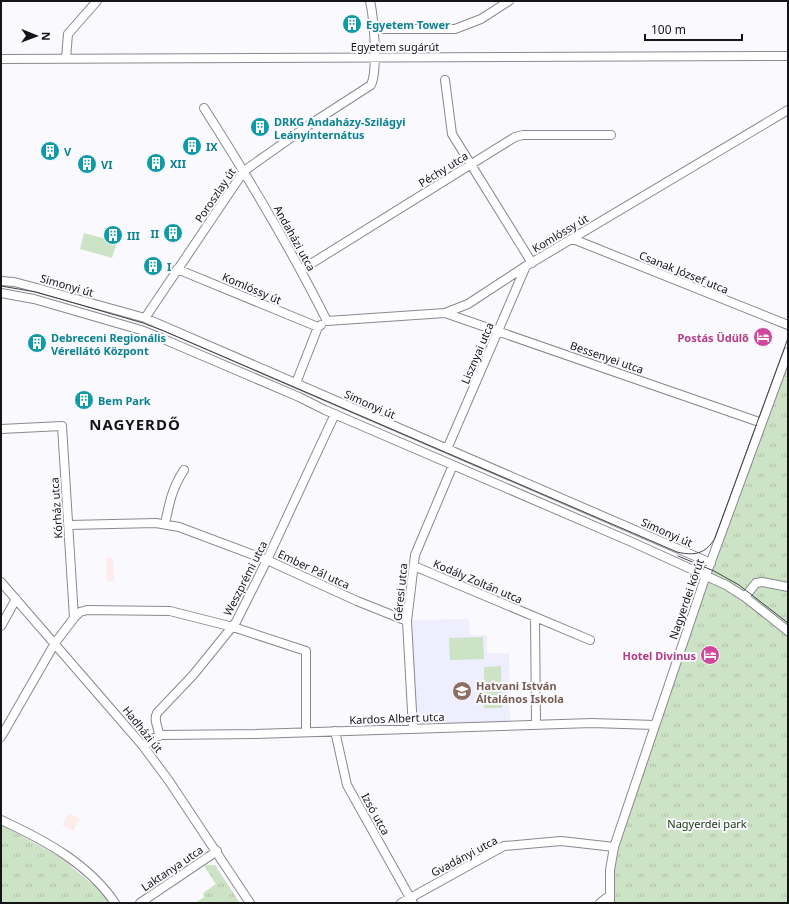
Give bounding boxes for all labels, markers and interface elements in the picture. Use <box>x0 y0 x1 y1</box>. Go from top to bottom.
building icon: Egyetem Tower <box>341 13 363 35</box>
north arrow <box>16 16 56 56</box>
scale bar <box>645 16 742 42</box>
place label: Egyetem Tower <box>366 17 450 32</box>
text: 100 m <box>651 21 686 38</box>
text: N <box>39 32 54 41</box>
street label: Egyetem sugárút <box>351 39 439 54</box>
place label: DRKG Andaházy-Szilágyi Leányinternátus <box>274 114 406 142</box>
building icon: DRKG Andaházy-Szilágyi Leányinternátus <box>249 116 271 138</box>
building icon: IX <box>181 135 203 157</box>
place label: IX <box>206 139 218 154</box>
building icon: V <box>39 140 61 162</box>
place label: V <box>64 144 72 159</box>
street label: Péchy utca <box>415 148 471 190</box>
building icon: XII <box>145 152 167 174</box>
building icon: VI <box>76 153 98 175</box>
place label: XII <box>170 156 186 171</box>
place label: VI <box>101 157 112 172</box>
street label: Poroszlay út <box>191 165 239 225</box>
street label: Andaházi utca <box>271 203 319 273</box>
street label: Komlóssy út <box>529 210 591 256</box>
building icon: II <box>162 222 184 244</box>
building icon: III <box>102 224 124 246</box>
place label: II <box>150 226 159 241</box>
place label: III <box>127 228 140 243</box>
street label: Csanak József utca <box>637 247 731 297</box>
building icon: I <box>142 255 164 277</box>
place label: I <box>167 259 171 274</box>
street label: Komlóssy út <box>220 269 284 307</box>
street label: Simonyi út <box>39 270 95 300</box>
street label: Lisznyai utca <box>457 320 497 386</box>
hotel icon: Postás Üdülő <box>752 326 774 348</box>
place label: Debreceni Regionális Vérellátó Központ <box>51 330 167 358</box>
place label: Postás Üdülő <box>677 330 749 345</box>
building icon: Debreceni Regionális Vérellátó Központ <box>26 332 48 354</box>
street label: Bessenyei utca <box>568 337 646 377</box>
street label: Simonyi út <box>342 386 398 422</box>
building icon: Bem Park <box>73 389 95 411</box>
place label: Bem Park <box>98 393 151 408</box>
district label: NAGYERDŐ <box>89 414 181 434</box>
street label: Kórház utca <box>46 477 66 539</box>
street label: Simonyi út <box>639 514 695 550</box>
street label: Weszprémi utca <box>220 538 270 618</box>
street label: Ember Pál utca <box>276 546 352 592</box>
street label: Kodály Zoltán utca <box>431 555 525 607</box>
street label: Nagyerdei körút <box>665 557 707 641</box>
street label: Géresi utca <box>390 562 410 622</box>
hotel icon: Hotel Divinus <box>699 644 721 666</box>
place label: Hotel Divinus <box>622 648 696 663</box>
place label: Hatvani István Általános Iskola <box>476 678 564 706</box>
school or university icon: Hatvani István Általános Iskola <box>451 680 473 702</box>
street label: Hadházi út <box>120 703 166 755</box>
street label: Kardos Albert utca <box>349 709 445 727</box>
street label: Izsó utca <box>358 790 394 838</box>
park label: Nagyerdei park <box>667 816 747 831</box>
street label: Gvadányi utca <box>428 832 500 880</box>
street label: Laktanya utca <box>138 842 206 894</box>

